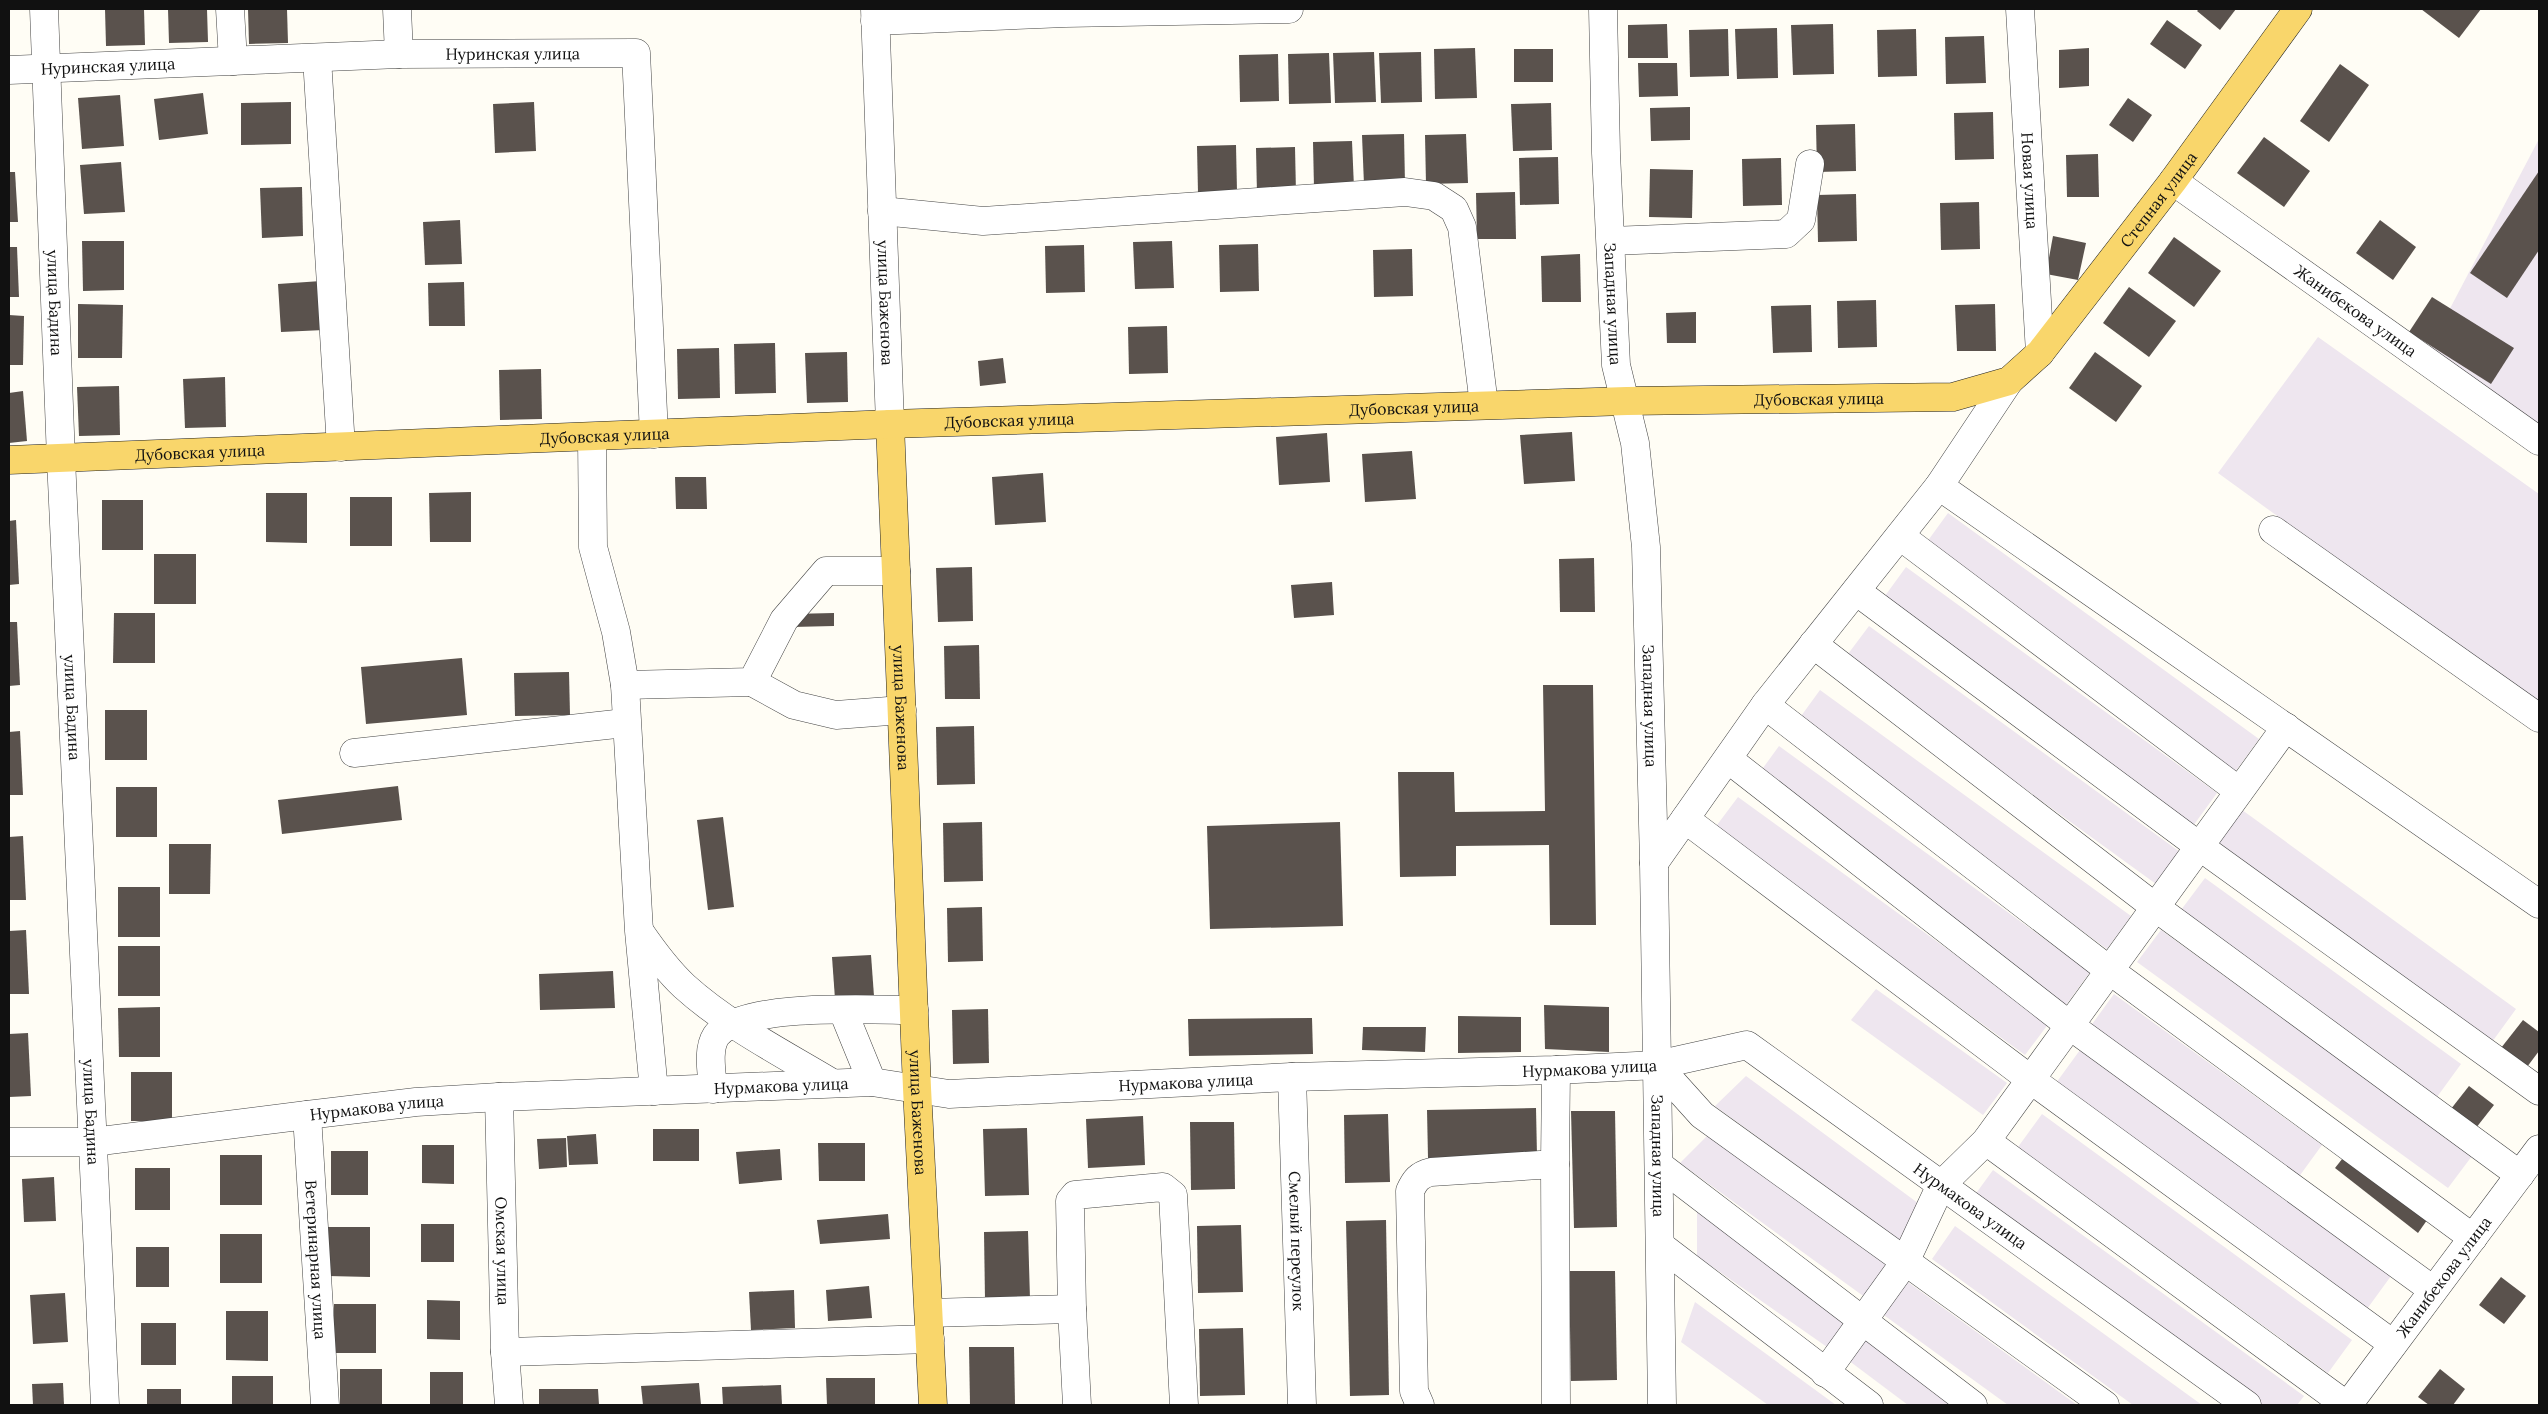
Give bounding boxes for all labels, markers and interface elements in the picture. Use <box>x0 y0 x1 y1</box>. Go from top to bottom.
street label: Нуринская улица <box>445 43 580 64</box>
street label: Нуринская улица <box>40 53 176 79</box>
street label: Новая улица <box>2017 132 2043 230</box>
street label: Степная улица <box>2116 148 2201 251</box>
street label: улица Баженова <box>873 240 898 366</box>
street label: Западная улица <box>1600 242 1626 366</box>
street label: улица Бадина <box>43 249 67 356</box>
street label: Жанибекова улица <box>2290 260 2421 361</box>
street label: Дубовская улица <box>1754 388 1884 409</box>
street label: Дубовская улица <box>1349 396 1479 420</box>
street label: Дубовская улица <box>944 408 1075 432</box>
street label: Дубовская улица <box>539 423 670 448</box>
street label: Дубовская улица <box>134 440 265 465</box>
street label: Западная улица <box>1638 644 1662 767</box>
street label: улица Баженова <box>889 645 914 771</box>
street label: улица Бадина <box>60 654 85 761</box>
street label: улица Баженова <box>905 1049 931 1176</box>
street label: Нурмакова улица <box>1522 1055 1658 1081</box>
street label: улица Бадина <box>79 1058 104 1165</box>
street label: Нурмакова улица <box>1118 1069 1254 1096</box>
street label: Нурмакова улица <box>713 1073 849 1098</box>
street label: Нурмакова улица <box>309 1090 445 1125</box>
street label: Западная улица <box>1647 1094 1669 1217</box>
street label: Нурмакова улица <box>1910 1158 2031 1253</box>
street label: Смелый переулок <box>1285 1171 1309 1312</box>
street label: Ветеринарная улица <box>301 1179 331 1340</box>
street label: Омская улица <box>491 1196 514 1306</box>
street label: Жанибекова улица <box>2392 1212 2495 1341</box>

